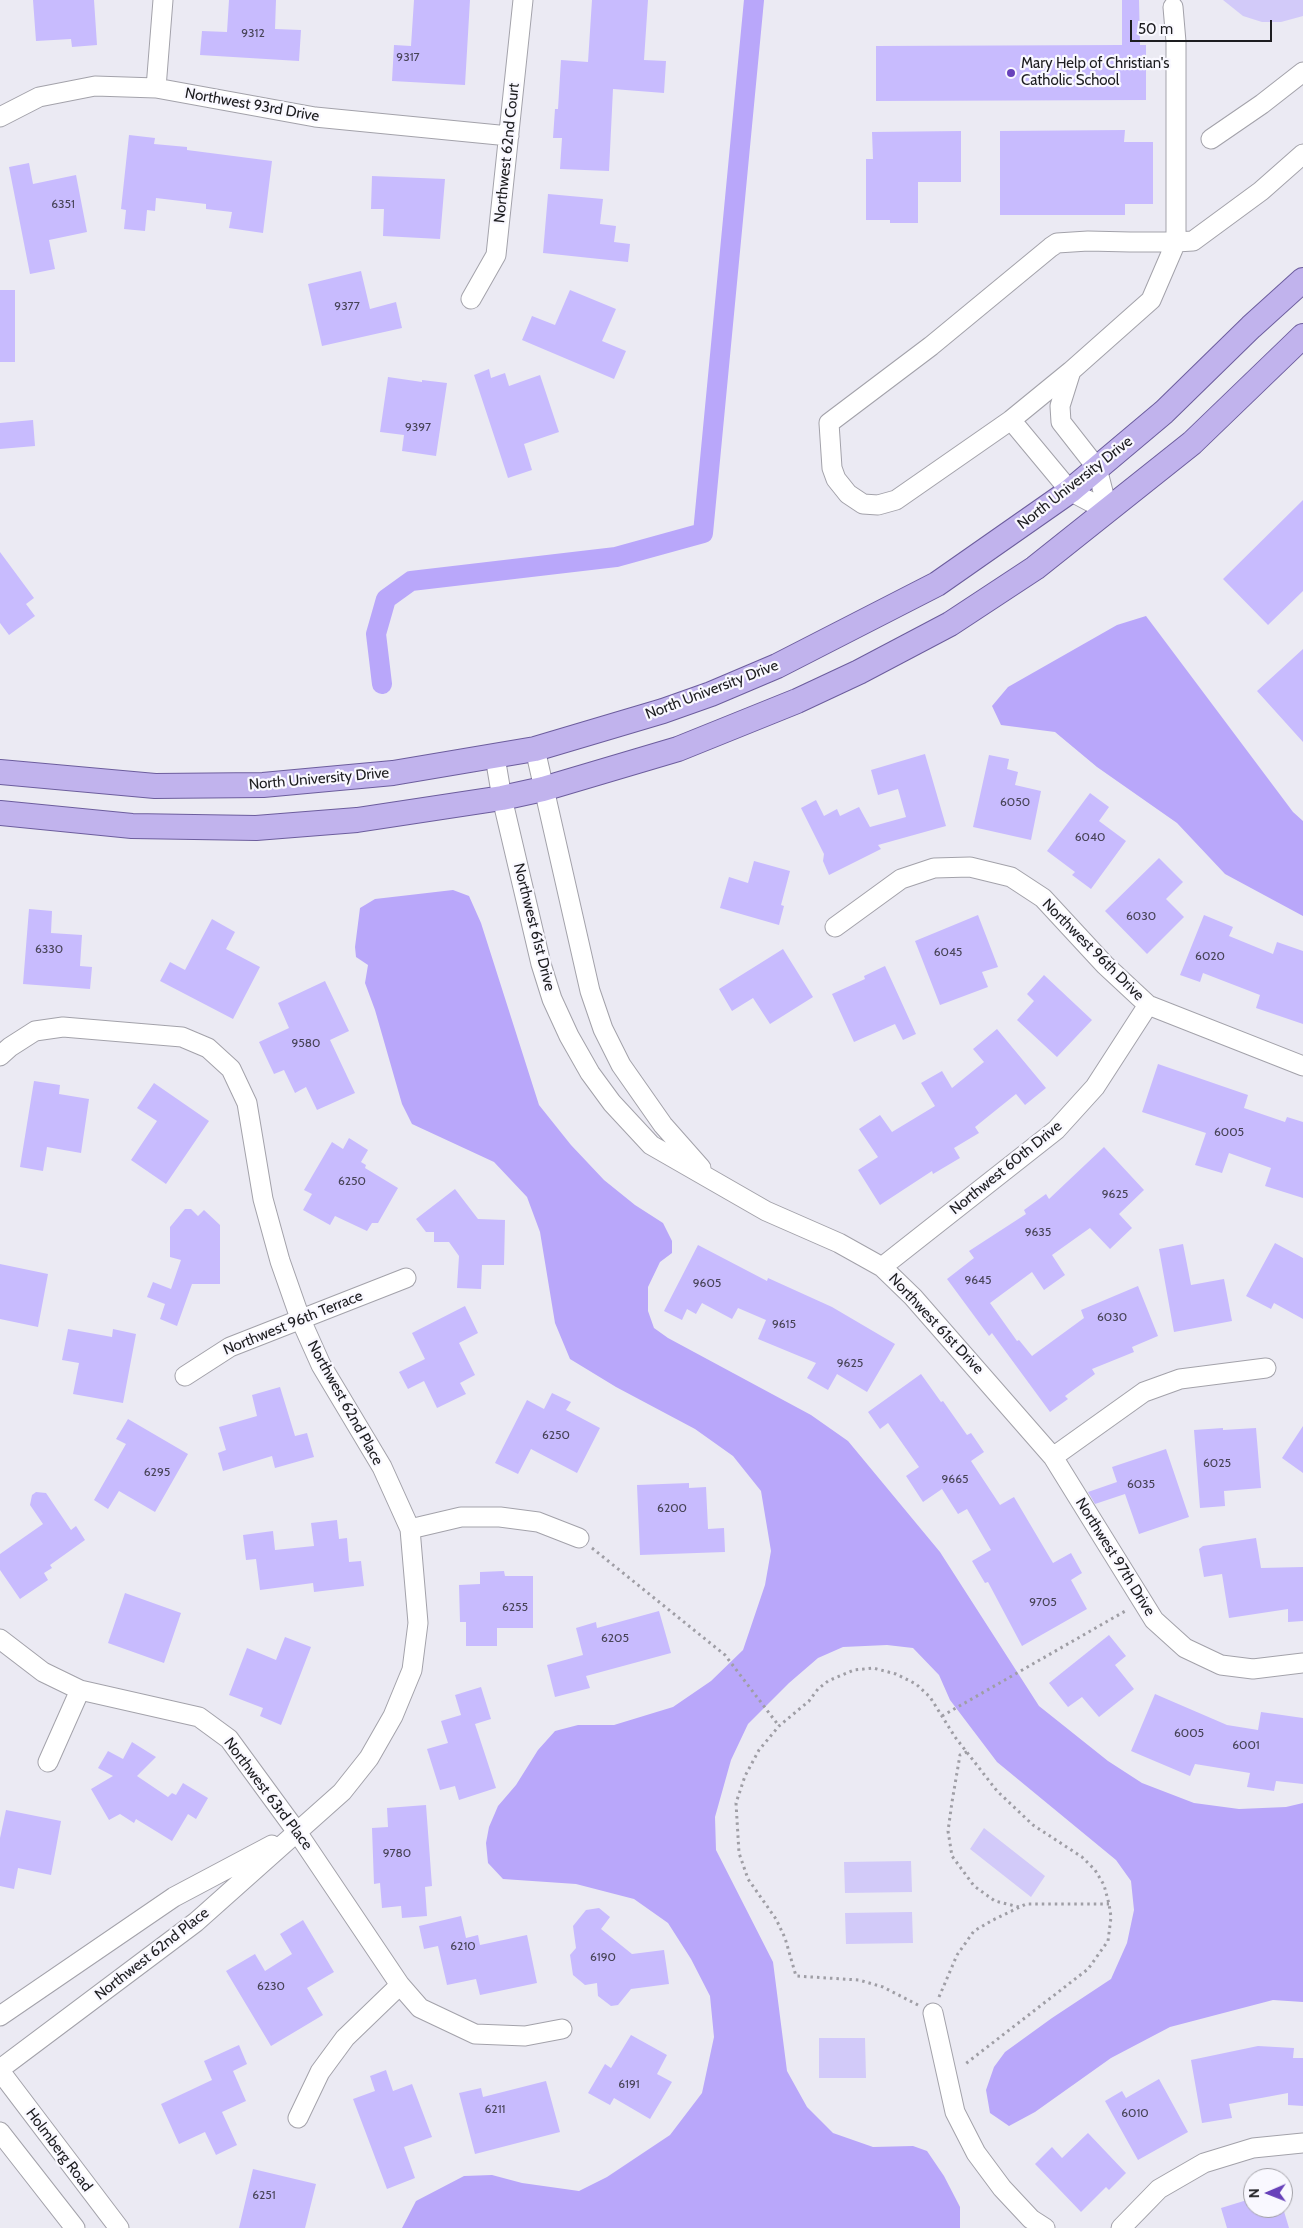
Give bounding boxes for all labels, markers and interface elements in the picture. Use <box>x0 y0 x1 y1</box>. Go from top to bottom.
scale bar <box>1133 10 1276 42</box>
text: 50 m <box>1138 20 1173 38</box>
house number: 9312 <box>241 26 265 40</box>
house number: 9317 <box>396 50 420 64</box>
place label: Mary Help of Christian's Catholic School <box>1021 55 1169 90</box>
marker: Mary Help of Christian's Catholic School <box>1005 67 1017 79</box>
street label: Northwest 62nd Court <box>491 82 523 224</box>
street label: Northwest 93rd Drive <box>183 84 321 126</box>
house number: 6351 <box>51 197 75 211</box>
house number: 9377 <box>334 299 360 313</box>
house number: 9397 <box>405 420 431 434</box>
street label: North University Drive <box>1014 433 1136 533</box>
street label: North University Drive <box>643 656 781 724</box>
street label: North University Drive <box>248 764 390 794</box>
house number: 6050 <box>1000 795 1030 809</box>
house number: 6040 <box>1075 830 1105 844</box>
street label: Northwest 61st Drive <box>509 861 559 993</box>
street label: Northwest 96th Drive <box>1038 895 1148 1005</box>
house number: 6030 <box>1126 909 1156 923</box>
house number: 6330 <box>35 942 63 956</box>
house number: 6045 <box>934 945 962 959</box>
house number: 6020 <box>1195 949 1225 963</box>
house number: 9580 <box>292 1036 320 1050</box>
street label: Northwest 60th Drive <box>946 1117 1066 1219</box>
house number: 6005 <box>1214 1125 1244 1139</box>
house number: 6250 <box>338 1174 366 1188</box>
house number: 9625 <box>1102 1187 1128 1201</box>
house number: 9635 <box>1025 1225 1051 1239</box>
street label: Northwest 61st Drive <box>885 1270 987 1378</box>
house number: 9645 <box>964 1273 992 1287</box>
house number: 9605 <box>693 1276 721 1290</box>
street label: Northwest 96th Terrace <box>221 1287 365 1359</box>
house number: 6030 <box>1097 1310 1127 1324</box>
house number: 9615 <box>772 1317 796 1331</box>
street label: Northwest 62nd Place <box>303 1338 387 1468</box>
house number: 9625 <box>837 1356 863 1370</box>
house number: 6250 <box>542 1428 570 1442</box>
house number: 6025 <box>1203 1456 1231 1470</box>
house number: 6295 <box>144 1465 170 1479</box>
house number: 9665 <box>942 1472 968 1486</box>
house number: 6035 <box>1127 1477 1155 1491</box>
street label: Northwest 97th Drive <box>1071 1495 1159 1619</box>
house number: 6200 <box>657 1501 687 1515</box>
house number: 9705 <box>1029 1595 1057 1609</box>
house number: 6255 <box>502 1600 528 1614</box>
house number: 6205 <box>601 1631 629 1645</box>
house number: 6005 <box>1174 1726 1204 1740</box>
street label: Northwest 63rd Place <box>220 1734 316 1854</box>
house number: 6001 <box>1232 1738 1260 1752</box>
house number: 9780 <box>383 1846 411 1860</box>
street label: Northwest 62nd Place <box>91 1904 213 2004</box>
house number: 6210 <box>450 1939 476 1953</box>
house number: 6190 <box>590 1950 616 1964</box>
house number: 6230 <box>257 1979 285 1993</box>
house number: 6191 <box>618 2077 640 2091</box>
house number: 6211 <box>485 2102 505 2116</box>
street label: Holmberg Road <box>22 2105 96 2195</box>
house number: 6010 <box>1121 2106 1149 2120</box>
north arrow <box>1243 2168 1293 2218</box>
house number: 6251 <box>252 2188 276 2202</box>
text: N <box>1245 2188 1263 2198</box>

